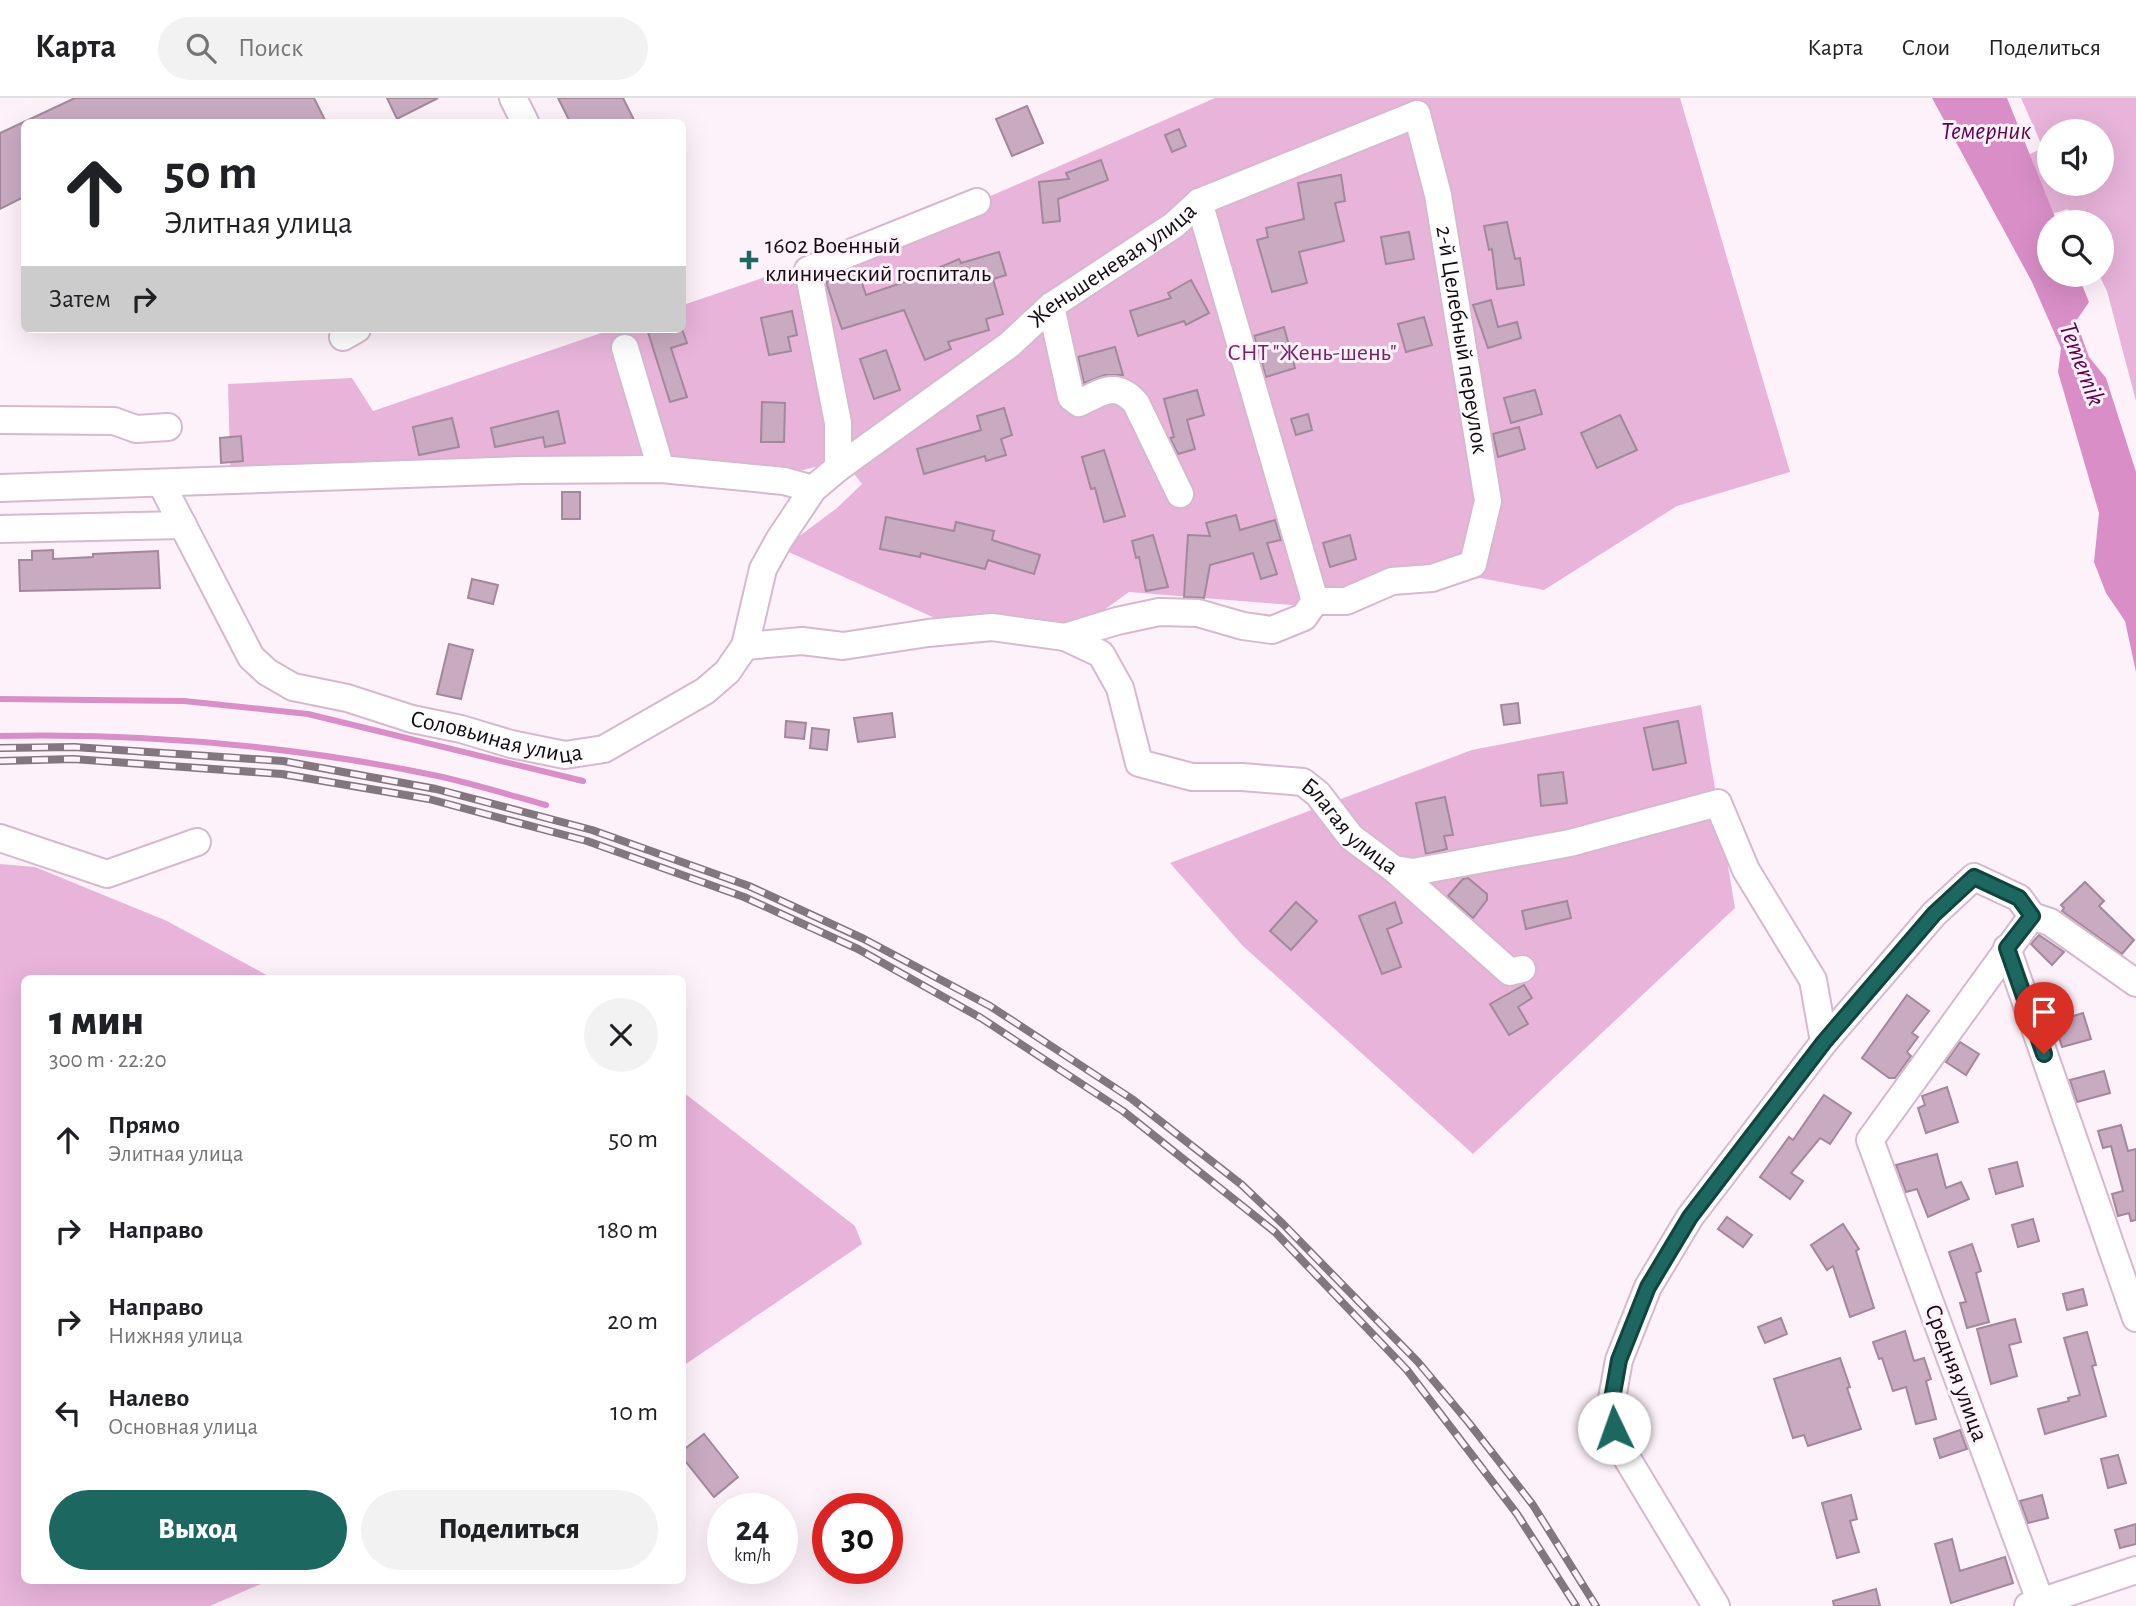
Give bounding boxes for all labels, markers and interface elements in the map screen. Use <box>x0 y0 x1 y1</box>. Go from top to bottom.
search box <box>158 17 648 80</box>
icon: search <box>182 29 220 67</box>
text: Карта <box>35 31 116 64</box>
text: Поиск <box>238 35 303 61</box>
text: Карта <box>1807 36 1863 60</box>
text: Слои <box>1901 36 1950 60</box>
text: Поделиться <box>1988 36 2101 60</box>
water label: Темерник <box>1941 118 2031 144</box>
map controls <box>2037 119 2114 287</box>
button: sound <box>2037 119 2114 196</box>
icon: ahead <box>49 147 140 238</box>
text: 50 m <box>164 149 258 198</box>
street label: Женьшеневая улица <box>1024 199 1201 332</box>
text: Элитная улица <box>164 207 353 239</box>
button: search <box>2037 210 2114 287</box>
street label: 2-й Целебный переулок <box>1431 224 1492 456</box>
place label: 1602 Военный клинический госпиталь <box>765 234 991 286</box>
marker: 1602 Военный клинический госпиталь <box>739 250 759 270</box>
icon: right <box>125 280 163 318</box>
text: Затем <box>49 286 111 312</box>
water label: Temernik <box>2054 319 2110 409</box>
park label: СНТ "Жень-шень" <box>1227 341 1397 365</box>
street label: Соловьиная улица <box>408 707 584 768</box>
street label: Благая улица <box>1297 774 1402 879</box>
pin <box>2014 982 2074 1054</box>
icon: arrive <box>2025 993 2063 1031</box>
button: close <box>584 998 658 1072</box>
text: 1 мин <box>49 1000 144 1042</box>
text: 300 m · 22:20 <box>49 1049 167 1072</box>
text: Прямо <box>108 1112 180 1138</box>
icon: ahead <box>49 1121 87 1159</box>
text: 50 m <box>608 1126 658 1152</box>
text: Элитная улица <box>108 1143 244 1166</box>
icon: right <box>49 1212 87 1250</box>
text: Направо <box>108 1217 203 1243</box>
text: 180 m <box>598 1217 658 1243</box>
text: Направо <box>108 1294 203 1320</box>
street label: Средняя улица <box>1920 1301 1992 1445</box>
icon: right <box>49 1303 87 1341</box>
text: 20 m <box>607 1308 658 1334</box>
text: Нижняя улица <box>108 1325 243 1348</box>
text: Налево <box>108 1385 189 1411</box>
position arrow <box>1577 1391 1651 1465</box>
icon: left <box>49 1394 87 1432</box>
text: 10 m <box>610 1399 658 1425</box>
text: Основная улица <box>108 1416 258 1439</box>
button: Выход <box>49 1490 347 1570</box>
button: Поделиться <box>361 1490 658 1570</box>
speed limit sign: 30 <box>812 1493 903 1584</box>
text: 24 <box>735 1512 770 1547</box>
text: km/h <box>734 1547 771 1565</box>

